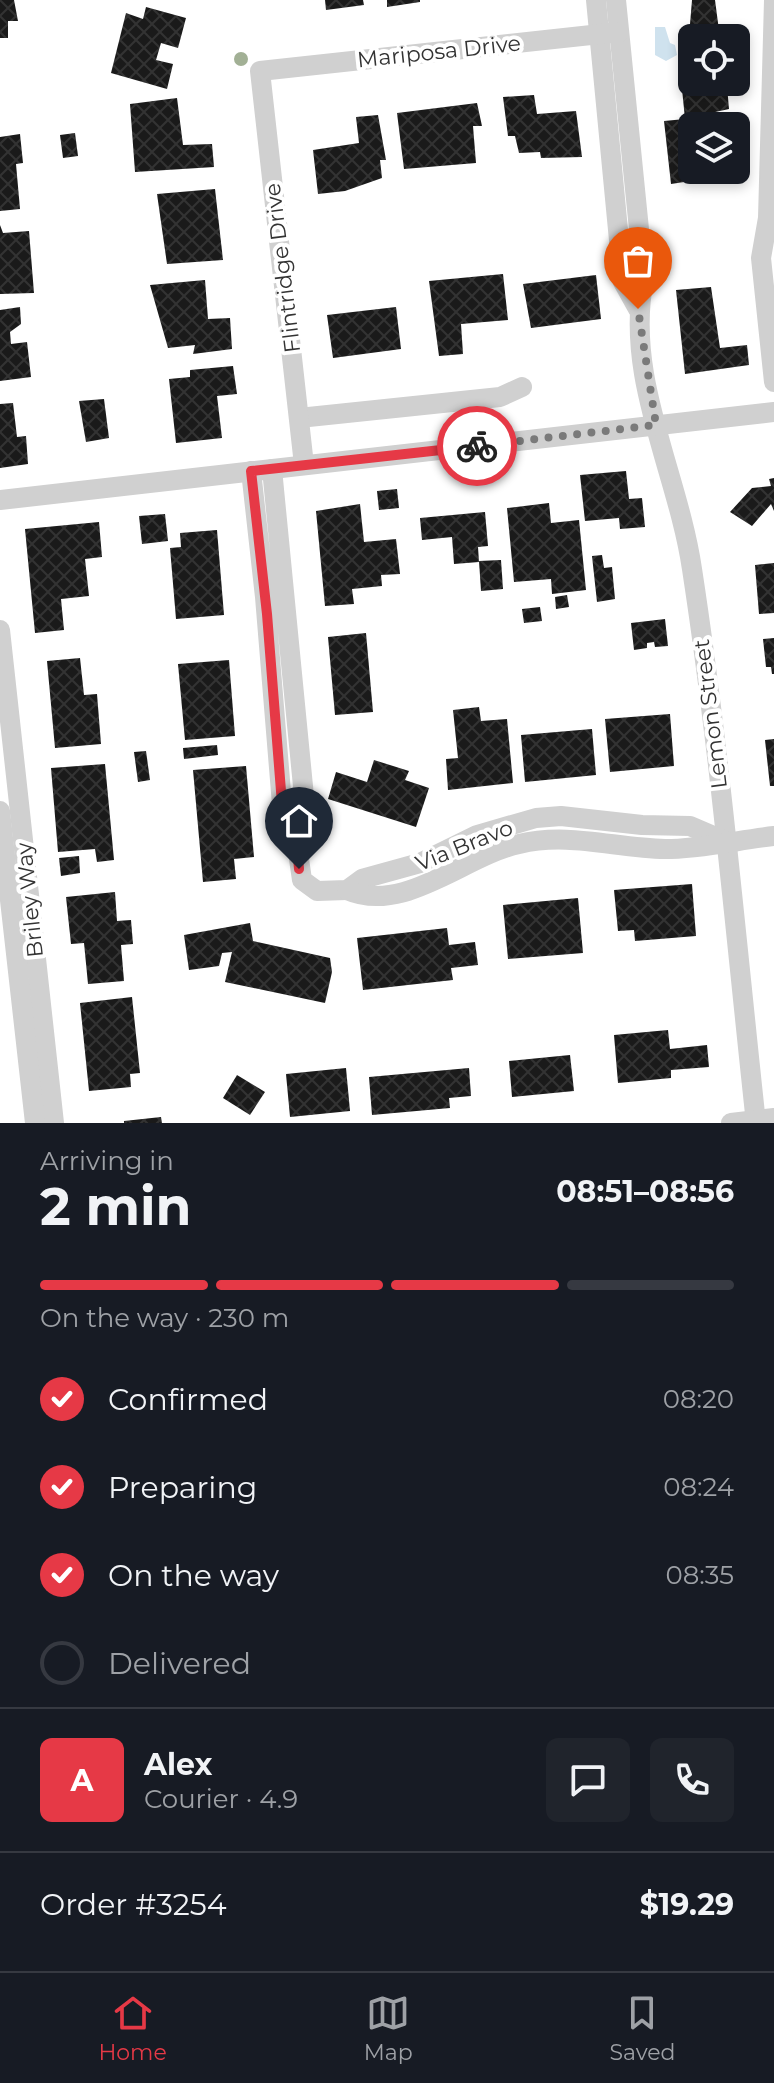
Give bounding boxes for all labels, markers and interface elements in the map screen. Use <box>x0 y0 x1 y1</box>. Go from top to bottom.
map controls <box>678 24 750 184</box>
button: locate <box>678 24 750 96</box>
street label: Mariposa Drive <box>356 29 522 74</box>
button: layers <box>678 112 750 184</box>
street label: Flintridge Drive <box>259 182 306 354</box>
pin <box>604 227 672 309</box>
icon: bag <box>616 239 660 283</box>
courier <box>437 406 517 486</box>
icon: bike <box>455 424 499 468</box>
street label: Lemon Street <box>688 638 733 790</box>
pin <box>265 787 333 869</box>
icon: home <box>277 799 321 843</box>
street label: Via Bravo <box>412 814 517 877</box>
street label: Briley Way <box>10 841 49 959</box>
text: Arriving in <box>40 1145 174 1177</box>
text: 08:51–08:56 <box>556 1173 734 1210</box>
text: 2 min <box>40 1175 192 1238</box>
text: On the way · 230 m <box>40 1302 289 1334</box>
icon: check <box>40 1377 84 1421</box>
text: Confirmed <box>108 1381 268 1418</box>
text: 08:20 <box>663 1383 734 1415</box>
icon: check <box>40 1465 84 1509</box>
text: Preparing <box>108 1469 257 1506</box>
text: 08:24 <box>663 1471 734 1503</box>
icon: check <box>40 1553 84 1597</box>
text: On the way <box>108 1557 279 1594</box>
text: 08:35 <box>666 1559 734 1591</box>
text: Delivered <box>108 1645 251 1682</box>
button: chat <box>546 1738 630 1822</box>
button: phone <box>650 1738 734 1822</box>
text: Alex <box>144 1746 212 1783</box>
text: A <box>71 1762 93 1799</box>
text: Courier · 4.9 <box>144 1783 298 1815</box>
text: Order #3254 <box>40 1886 227 1923</box>
text: $19.29 <box>640 1886 734 1923</box>
tab: Home <box>98 1991 167 2066</box>
tab: Map <box>364 1991 413 2066</box>
tab: Saved <box>609 1991 676 2066</box>

